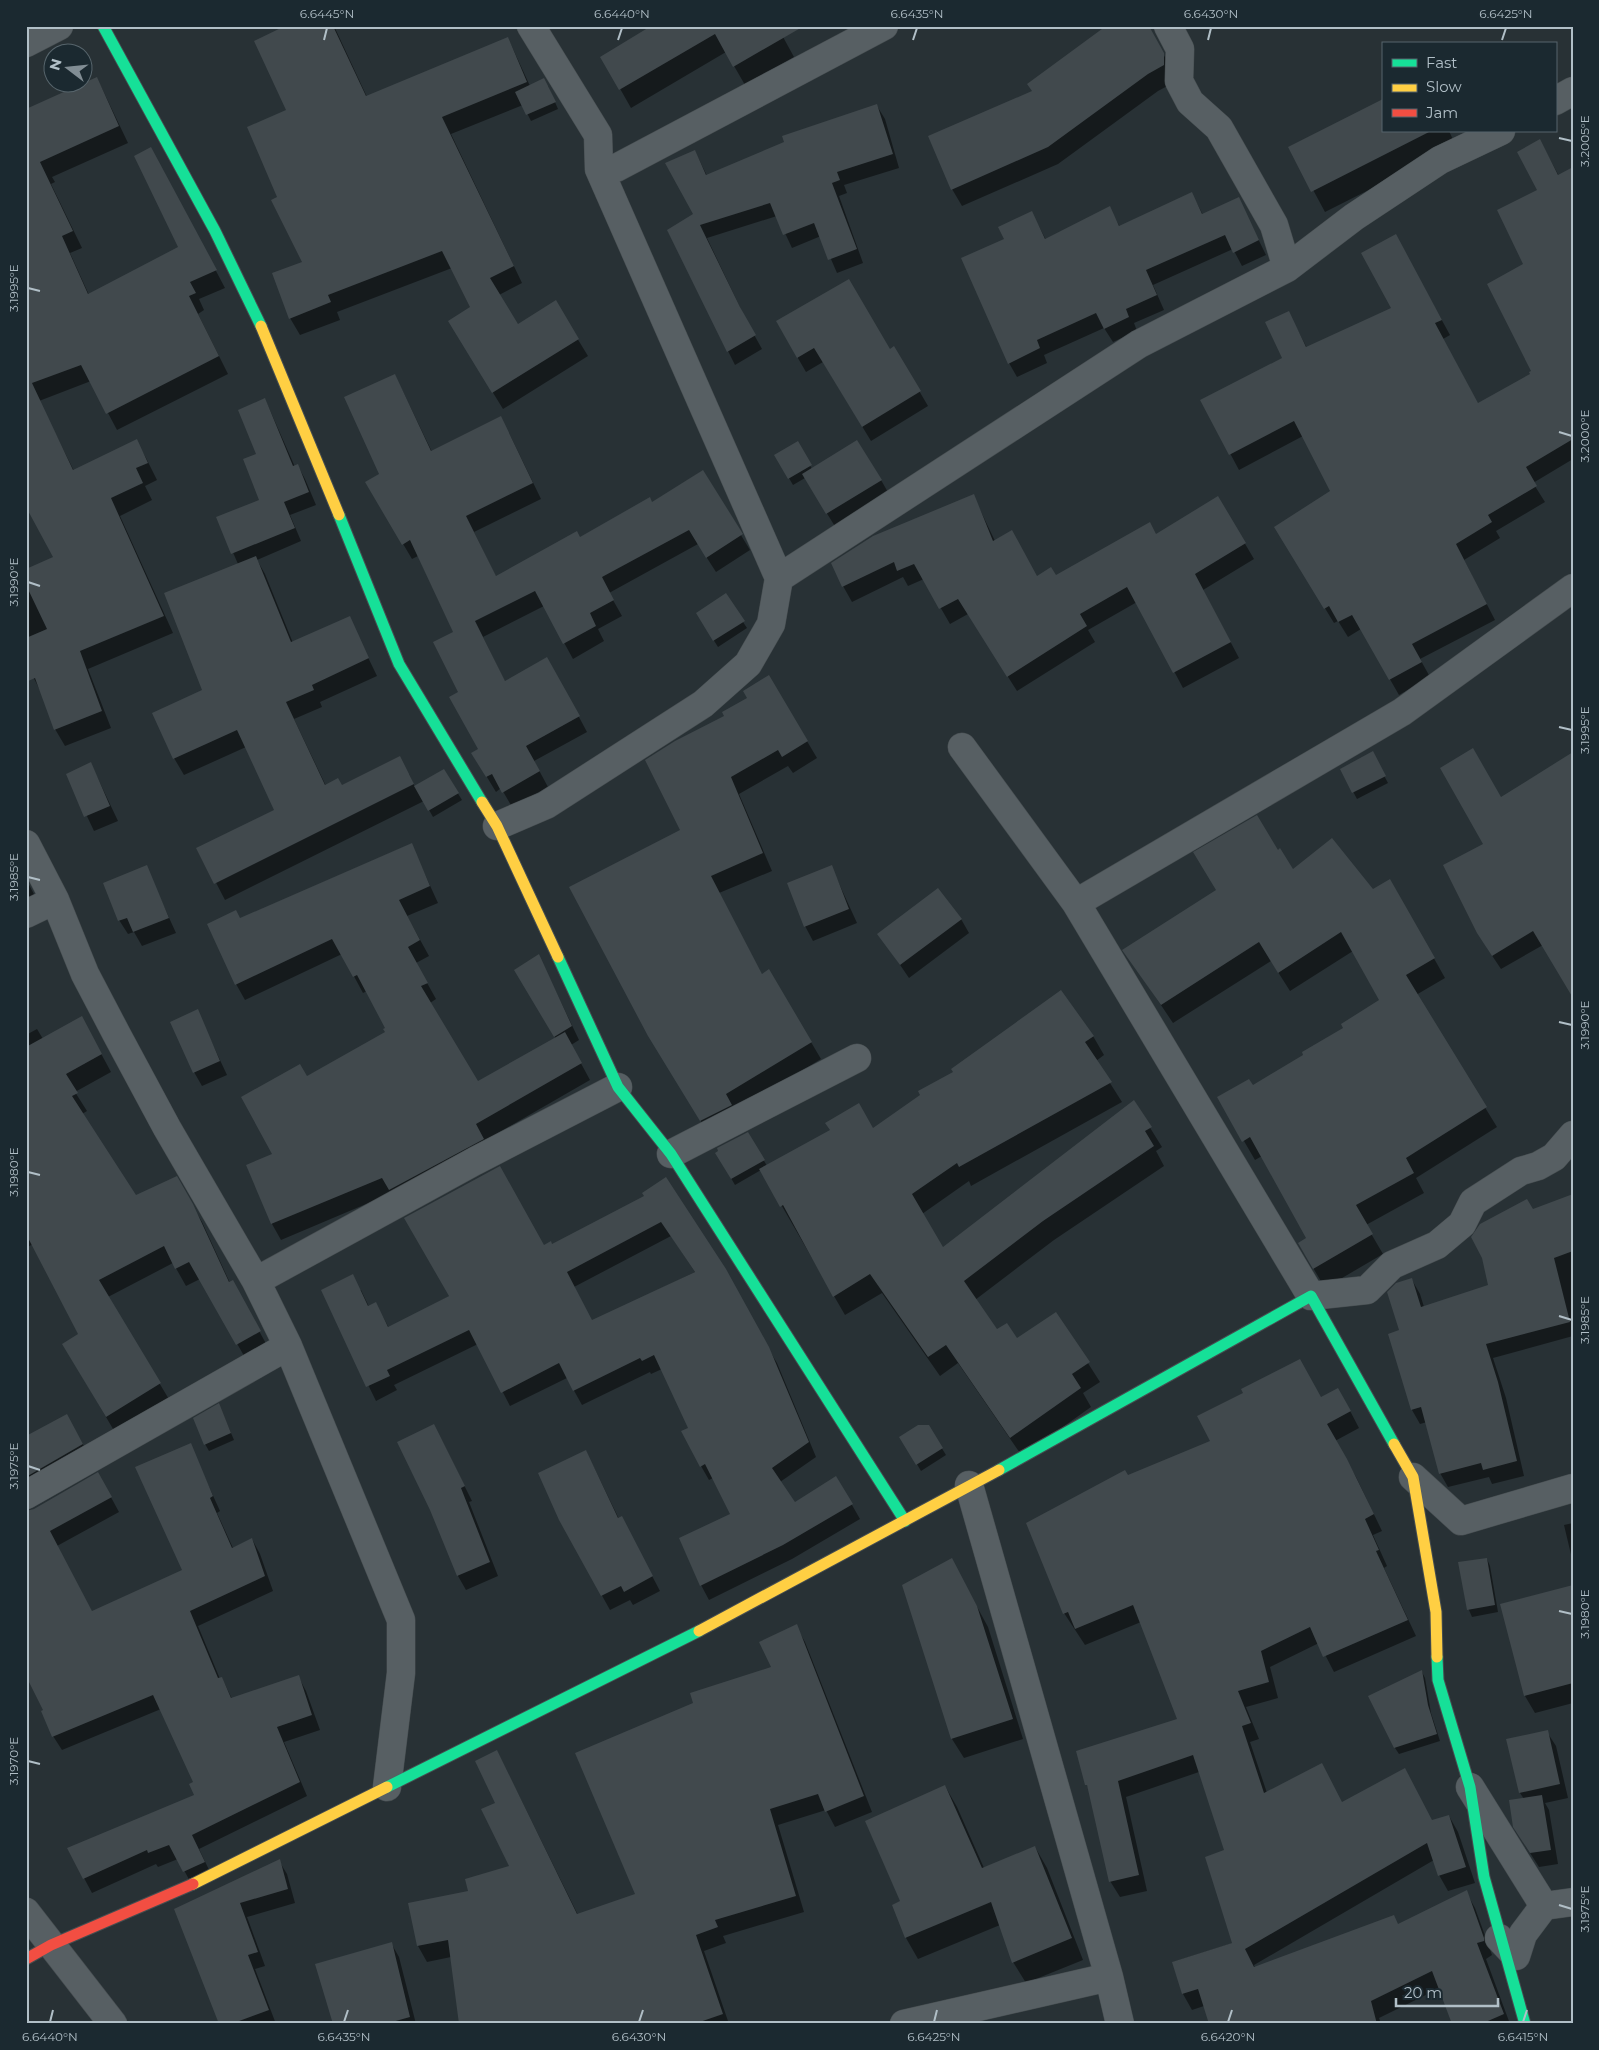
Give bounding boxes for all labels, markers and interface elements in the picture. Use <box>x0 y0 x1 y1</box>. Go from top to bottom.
text: 6.6445°N <box>300 6 354 21</box>
text: 6.6440°N <box>594 6 650 21</box>
text: 6.6435°N <box>891 6 943 21</box>
text: 6.6430°N <box>1184 6 1238 21</box>
text: 6.6425°N <box>1479 6 1533 21</box>
north arrow <box>42 42 92 92</box>
legend <box>1382 42 1556 132</box>
text: Fast <box>1426 53 1457 72</box>
text: N <box>45 56 66 72</box>
text: Slow <box>1426 77 1462 96</box>
text: Jam <box>1425 103 1458 122</box>
text: 3.2005°E <box>1577 115 1592 167</box>
text: 3.1995°E <box>6 264 21 312</box>
text: 3.2000°E <box>1577 409 1592 463</box>
text: 3.1990°E <box>6 557 21 607</box>
text: 3.1995°E <box>1577 706 1592 754</box>
text: 3.1985°E <box>6 853 21 901</box>
text: 3.1990°E <box>1577 1000 1592 1050</box>
text: 3.1980°E <box>6 1147 21 1197</box>
text: 3.1985°E <box>1577 1296 1592 1344</box>
text: 3.1975°E <box>6 1442 21 1490</box>
text: 3.1980°E <box>1577 1589 1592 1639</box>
text: 3.1970°E <box>6 1737 21 1785</box>
text: 3.1975°E <box>1577 1885 1592 1933</box>
scale bar <box>1396 1975 1499 2007</box>
text: 20 m <box>1404 1983 1442 2002</box>
text: 6.6440°N <box>22 2029 78 2044</box>
text: 6.6435°N <box>318 2029 370 2044</box>
text: 6.6430°N <box>612 2029 666 2044</box>
text: 6.6425°N <box>907 2029 961 2044</box>
text: 6.6420°N <box>1201 2029 1255 2044</box>
text: 6.6415°N <box>1498 2029 1548 2044</box>

